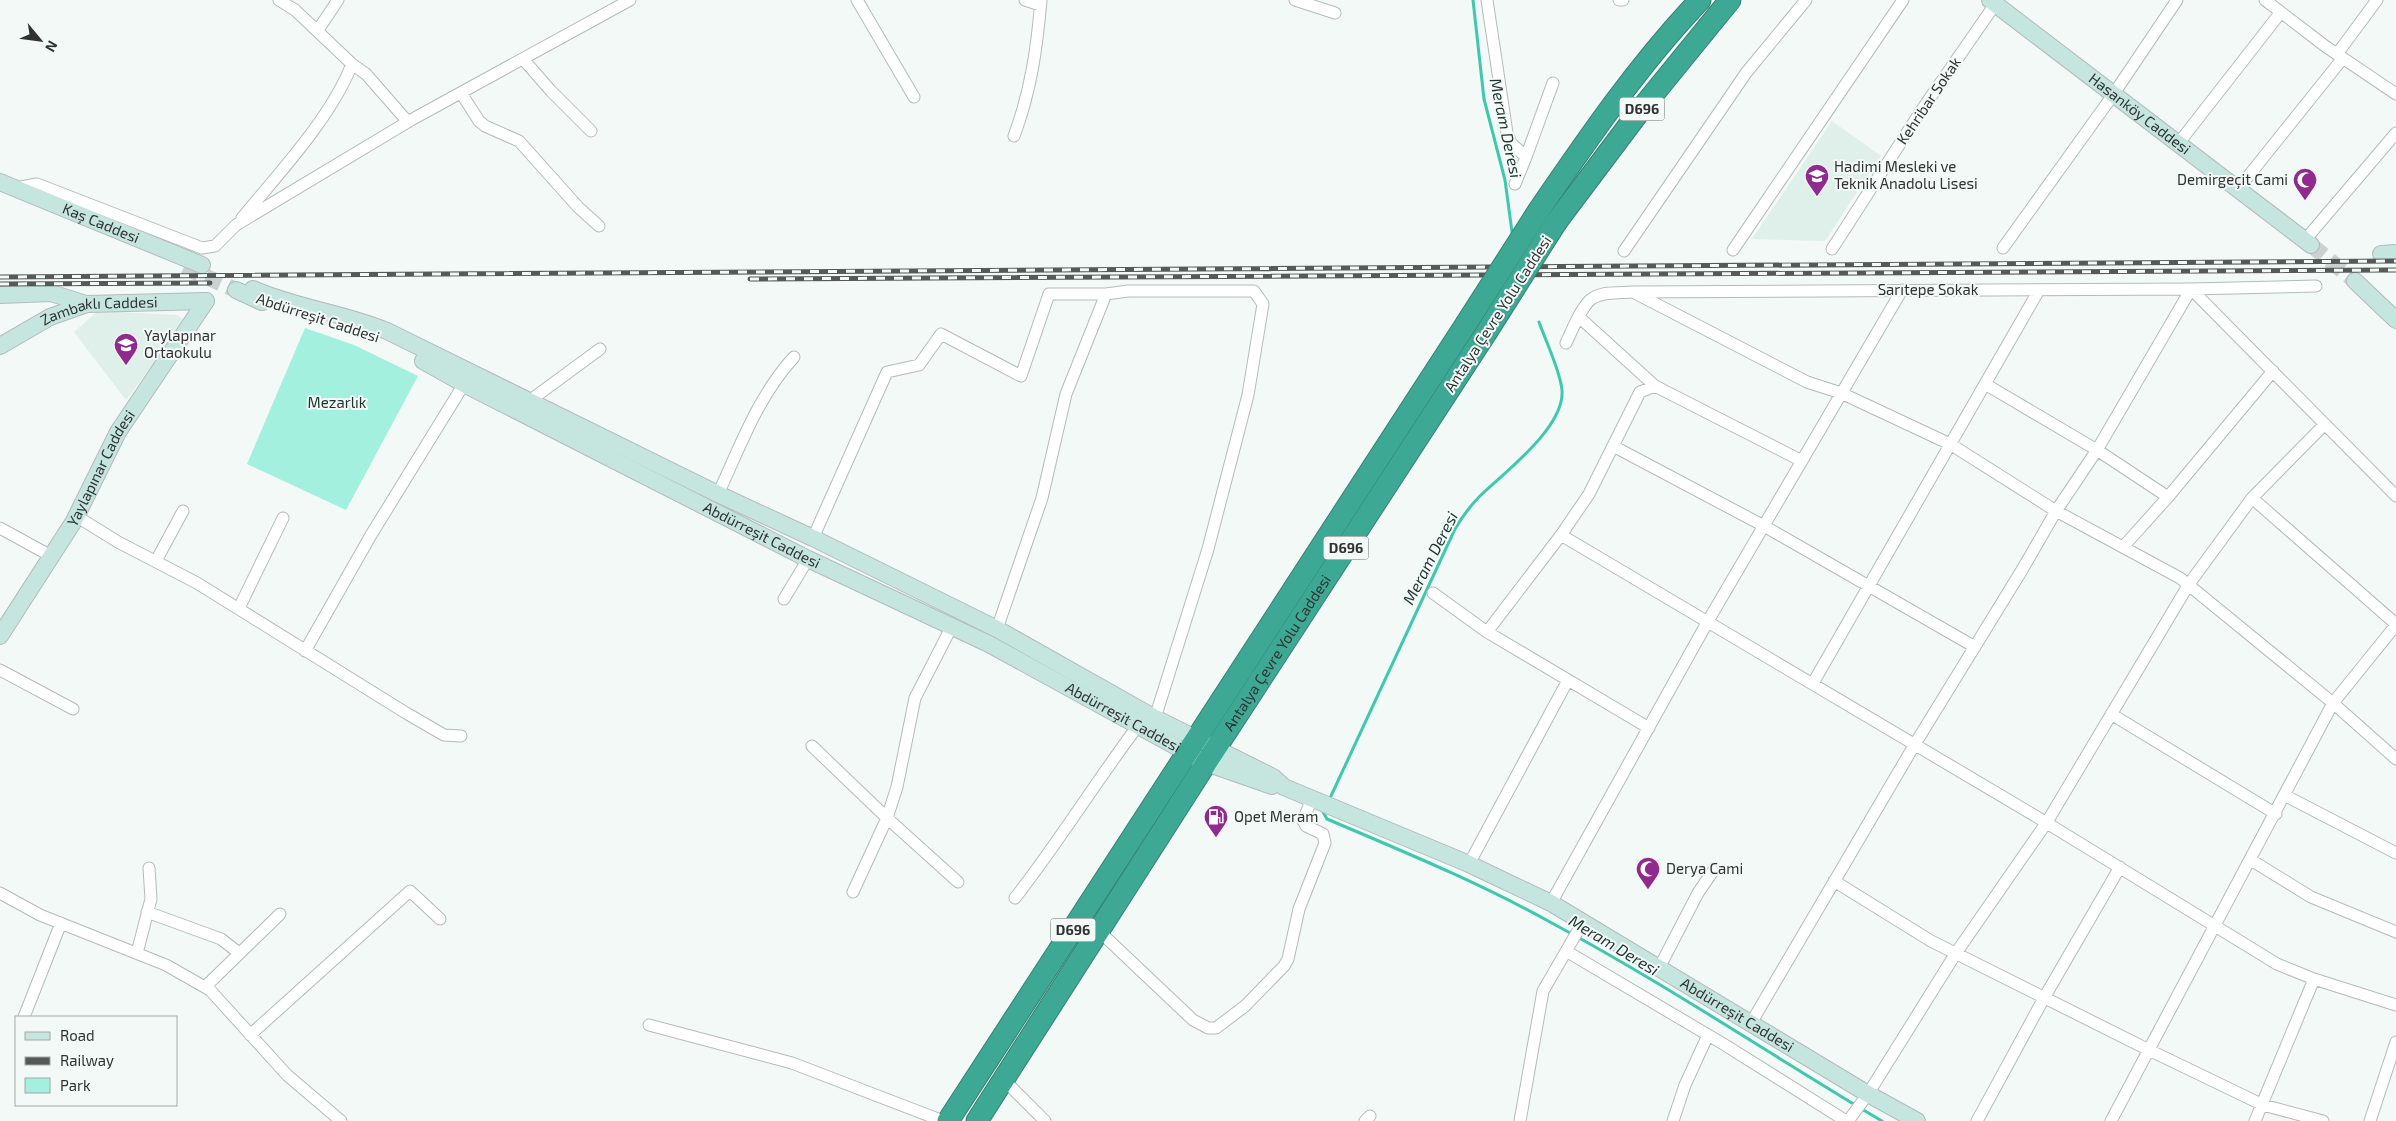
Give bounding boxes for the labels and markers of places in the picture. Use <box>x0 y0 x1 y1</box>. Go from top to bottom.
place label: Hadimi Mesleki ve Teknik Anadolu Lisesi <box>1834 157 1978 192</box>
school or university icon: Hadimi Mesleki ve Teknik Anadolu Lisesi <box>1804 163 1830 197</box>
mosque icon: Demirgeçit Cami <box>2292 167 2318 201</box>
place label: Demirgeçit Cami <box>2177 170 2288 189</box>
place label: Yaylapınar Ortaokulu <box>144 326 216 361</box>
school or university icon: Yaylapınar Ortaokulu <box>113 332 139 366</box>
fuel station icon: Opet Meram <box>1203 804 1229 838</box>
place label: Opet Meram <box>1234 807 1318 825</box>
mosque icon: Derya Cami <box>1635 856 1661 890</box>
place label: Derya Cami <box>1666 859 1743 877</box>

